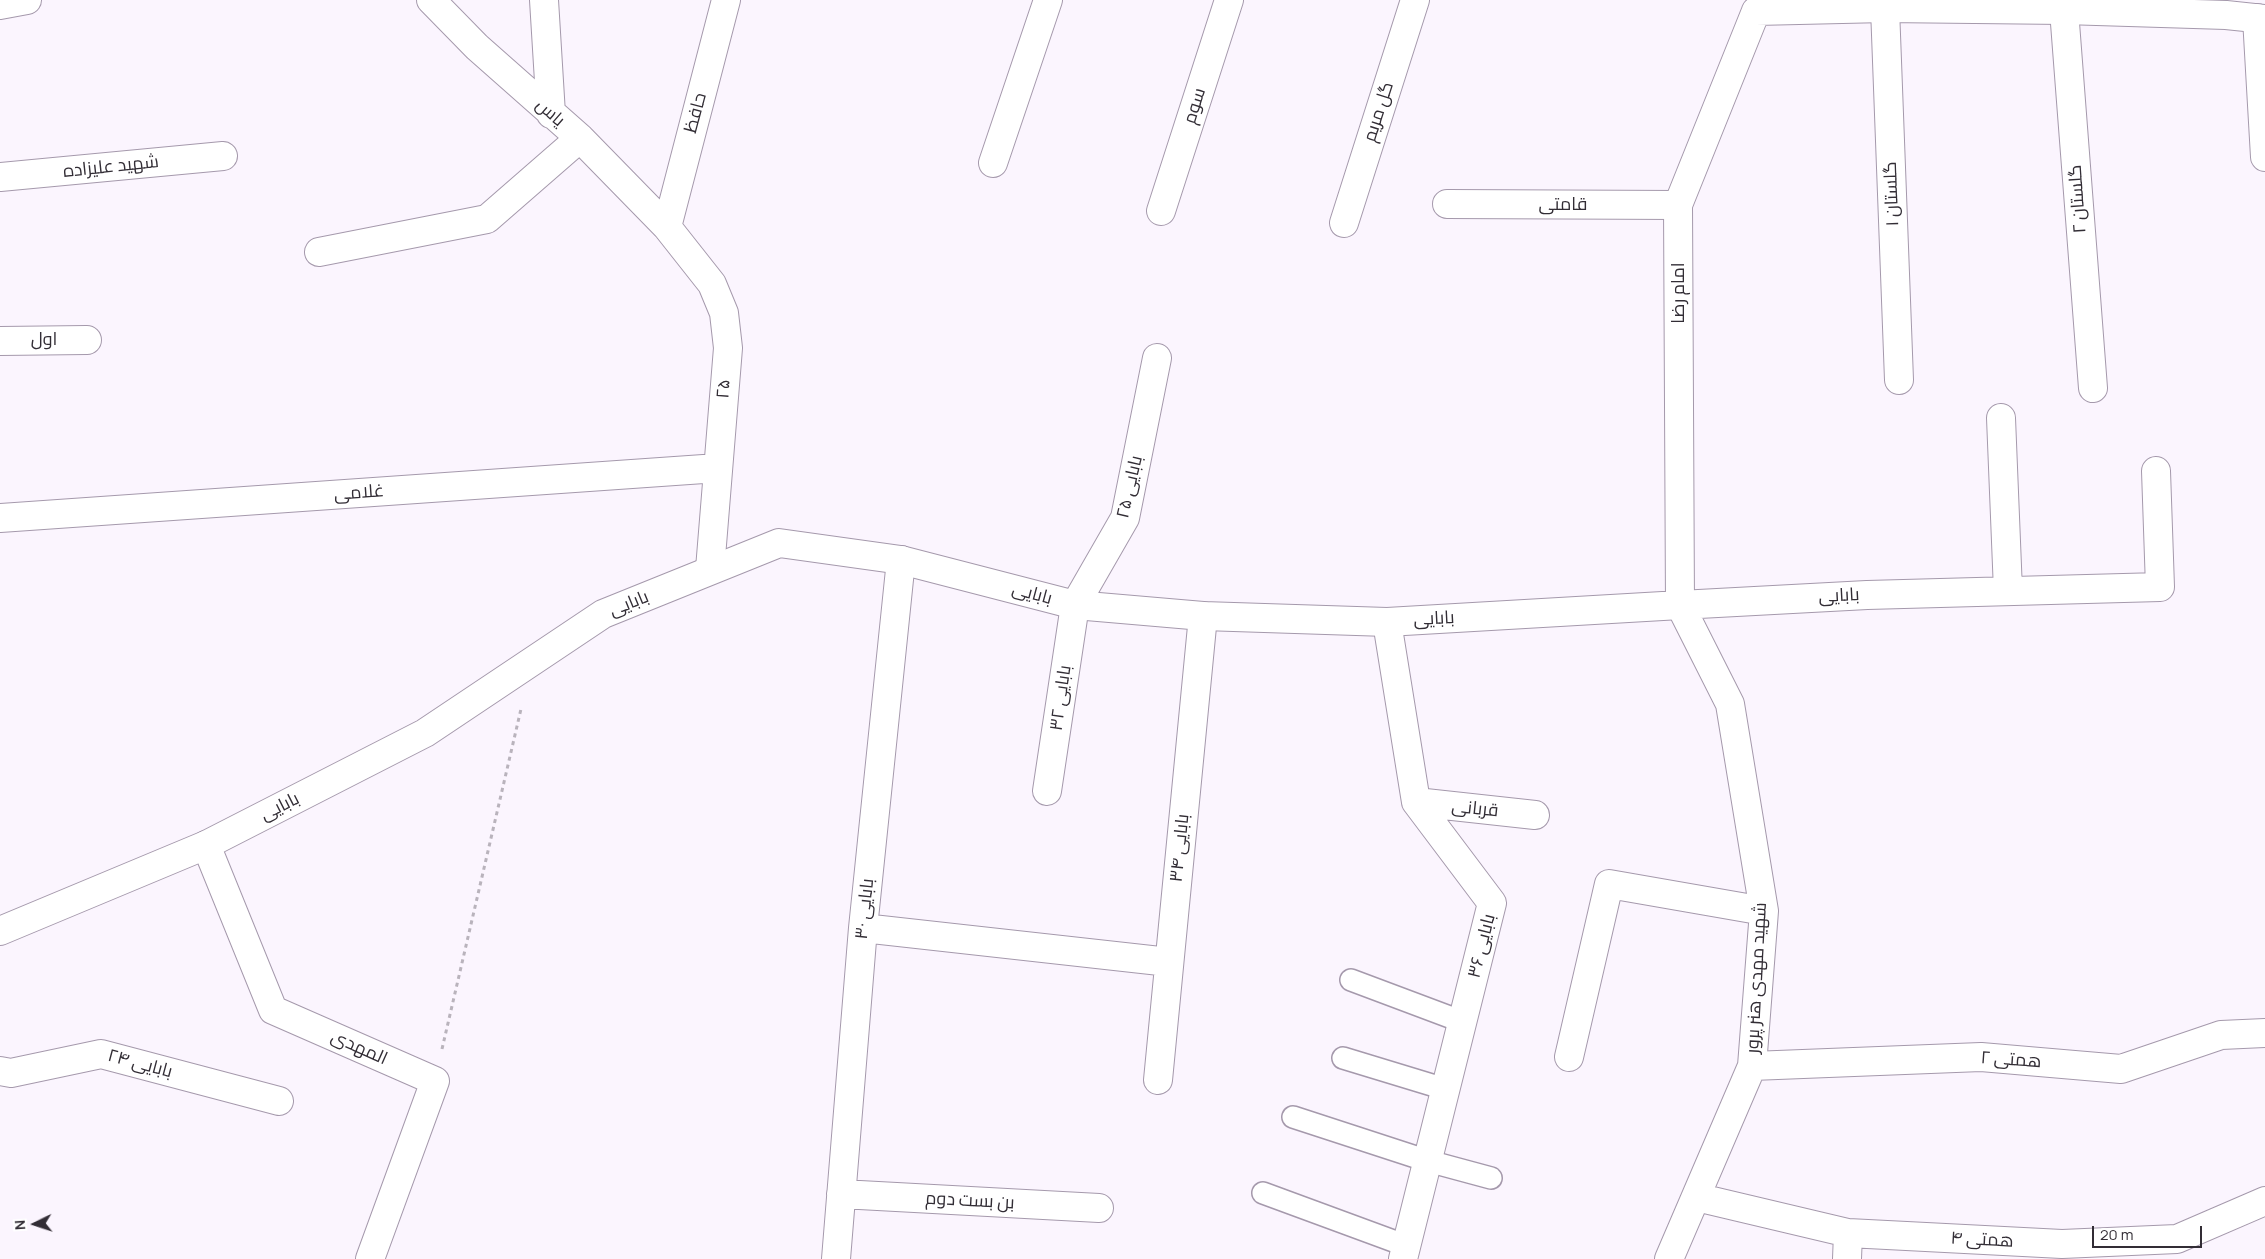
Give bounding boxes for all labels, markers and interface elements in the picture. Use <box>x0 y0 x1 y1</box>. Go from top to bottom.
street label: گل مریم <box>1359 79 1399 145</box>
street label: سوم <box>1179 85 1211 127</box>
street label: حافظ <box>680 91 712 135</box>
street label: یاس <box>531 94 569 132</box>
street label: شهید علیزاده <box>62 151 160 183</box>
street label: گلستان ۱ <box>1880 161 1904 227</box>
street label: گلستان ۲ <box>2065 164 2091 234</box>
street label: قامتی <box>1539 194 1587 216</box>
street label: امام رضا <box>1668 262 1690 324</box>
street label: اول <box>31 329 57 351</box>
street label: ۲۵ <box>713 379 735 399</box>
street label: بابایی ۲۵ <box>1112 453 1148 521</box>
street label: غلامی <box>333 480 385 506</box>
street label: بابایی <box>1009 578 1055 610</box>
street label: بابایی <box>1818 584 1860 608</box>
street label: بابایی <box>606 586 652 622</box>
street label: بابایی <box>1413 607 1455 631</box>
street label: بابایی ۳۲ <box>1046 664 1076 732</box>
street label: بابایی <box>257 788 303 826</box>
street label: قربانی <box>1450 796 1500 822</box>
street label: بابایی ۳۴ <box>1166 813 1194 883</box>
street label: بابایی ۳۰ <box>851 877 879 941</box>
street label: شهید مهدی هنر پرور <box>1742 902 1772 1054</box>
street label: بابایی ۳۶ <box>1464 912 1500 980</box>
street label: المهدی <box>327 1026 391 1070</box>
street label: بابایی ۲۴ <box>105 1045 175 1083</box>
street label: همتی ۲ <box>1980 1047 2042 1073</box>
street label: بن بست دوم <box>925 1188 1015 1214</box>
north arrow <box>10 1199 60 1249</box>
scale bar <box>2095 1216 2205 1248</box>
text: N <box>10 1219 29 1231</box>
text: 20 m <box>2100 1224 2133 1245</box>
street label: همتی ۴ <box>1950 1228 2014 1252</box>

